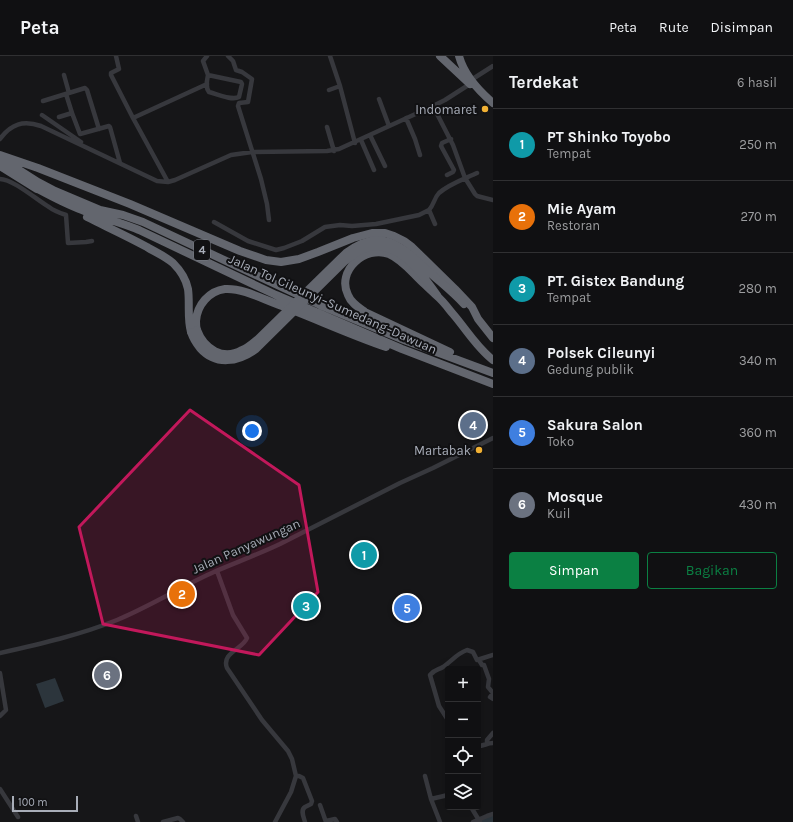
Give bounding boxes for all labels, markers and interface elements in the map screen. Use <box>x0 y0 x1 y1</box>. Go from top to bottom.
text: Peta <box>20 17 60 39</box>
text: Peta <box>609 19 637 36</box>
text: Rute <box>659 19 689 36</box>
text: Disimpan <box>711 19 773 36</box>
text: Terdekat <box>509 72 578 92</box>
text: 6 hasil <box>737 75 777 90</box>
place label: Indomaret <box>415 102 477 117</box>
marker: Indomaret <box>480 104 490 114</box>
text: PT Shinko Toyobo <box>547 128 671 146</box>
text: 1 <box>520 137 524 152</box>
text: 250 m <box>739 137 777 152</box>
text: Tempat <box>547 146 591 161</box>
text: Mie Ayam <box>547 200 616 218</box>
text: 2 <box>518 209 526 224</box>
text: 270 m <box>740 209 777 224</box>
text: Restoran <box>547 218 600 233</box>
road number: 4 <box>194 240 210 260</box>
street label: Jalan Tol Cileunyi–Sumedang–Dawuan <box>227 251 439 357</box>
text: PT. Gistex Bandung <box>547 272 684 290</box>
text: 3 <box>518 281 526 296</box>
text: 280 m <box>739 281 777 296</box>
text: Tempat <box>547 290 591 305</box>
text: Polsek Cileunyi <box>547 344 655 362</box>
text: 4 <box>518 353 526 368</box>
text: 340 m <box>739 353 777 368</box>
text: Gedung publik <box>547 362 634 377</box>
pin: 4 <box>460 410 486 440</box>
text: Sakura Salon <box>547 416 643 434</box>
your location <box>242 421 262 441</box>
text: 5 <box>518 425 526 440</box>
text: 360 m <box>739 425 777 440</box>
text: Toko <box>547 434 574 449</box>
place label: Martabak <box>414 443 471 458</box>
marker: Martabak <box>474 445 484 455</box>
text: Mosque <box>547 488 603 506</box>
text: 6 <box>518 497 526 512</box>
text: 430 m <box>739 497 777 512</box>
text: Kuil <box>547 506 570 521</box>
street label: Jalan Panyawungan <box>189 515 303 577</box>
pin: 1 <box>351 540 377 570</box>
button: Simpan <box>509 552 639 589</box>
button: Bagikan <box>647 552 777 589</box>
pin: 2 <box>169 579 195 609</box>
pin: 3 <box>293 591 319 621</box>
pin: 5 <box>394 593 420 623</box>
pin: 6 <box>94 660 120 690</box>
map controls <box>445 666 481 810</box>
button: + <box>445 666 481 702</box>
button: − <box>445 702 481 738</box>
button: locate <box>445 738 481 774</box>
button: layers <box>445 774 481 810</box>
scale bar <box>12 794 78 813</box>
text: 100 m <box>18 796 48 809</box>

